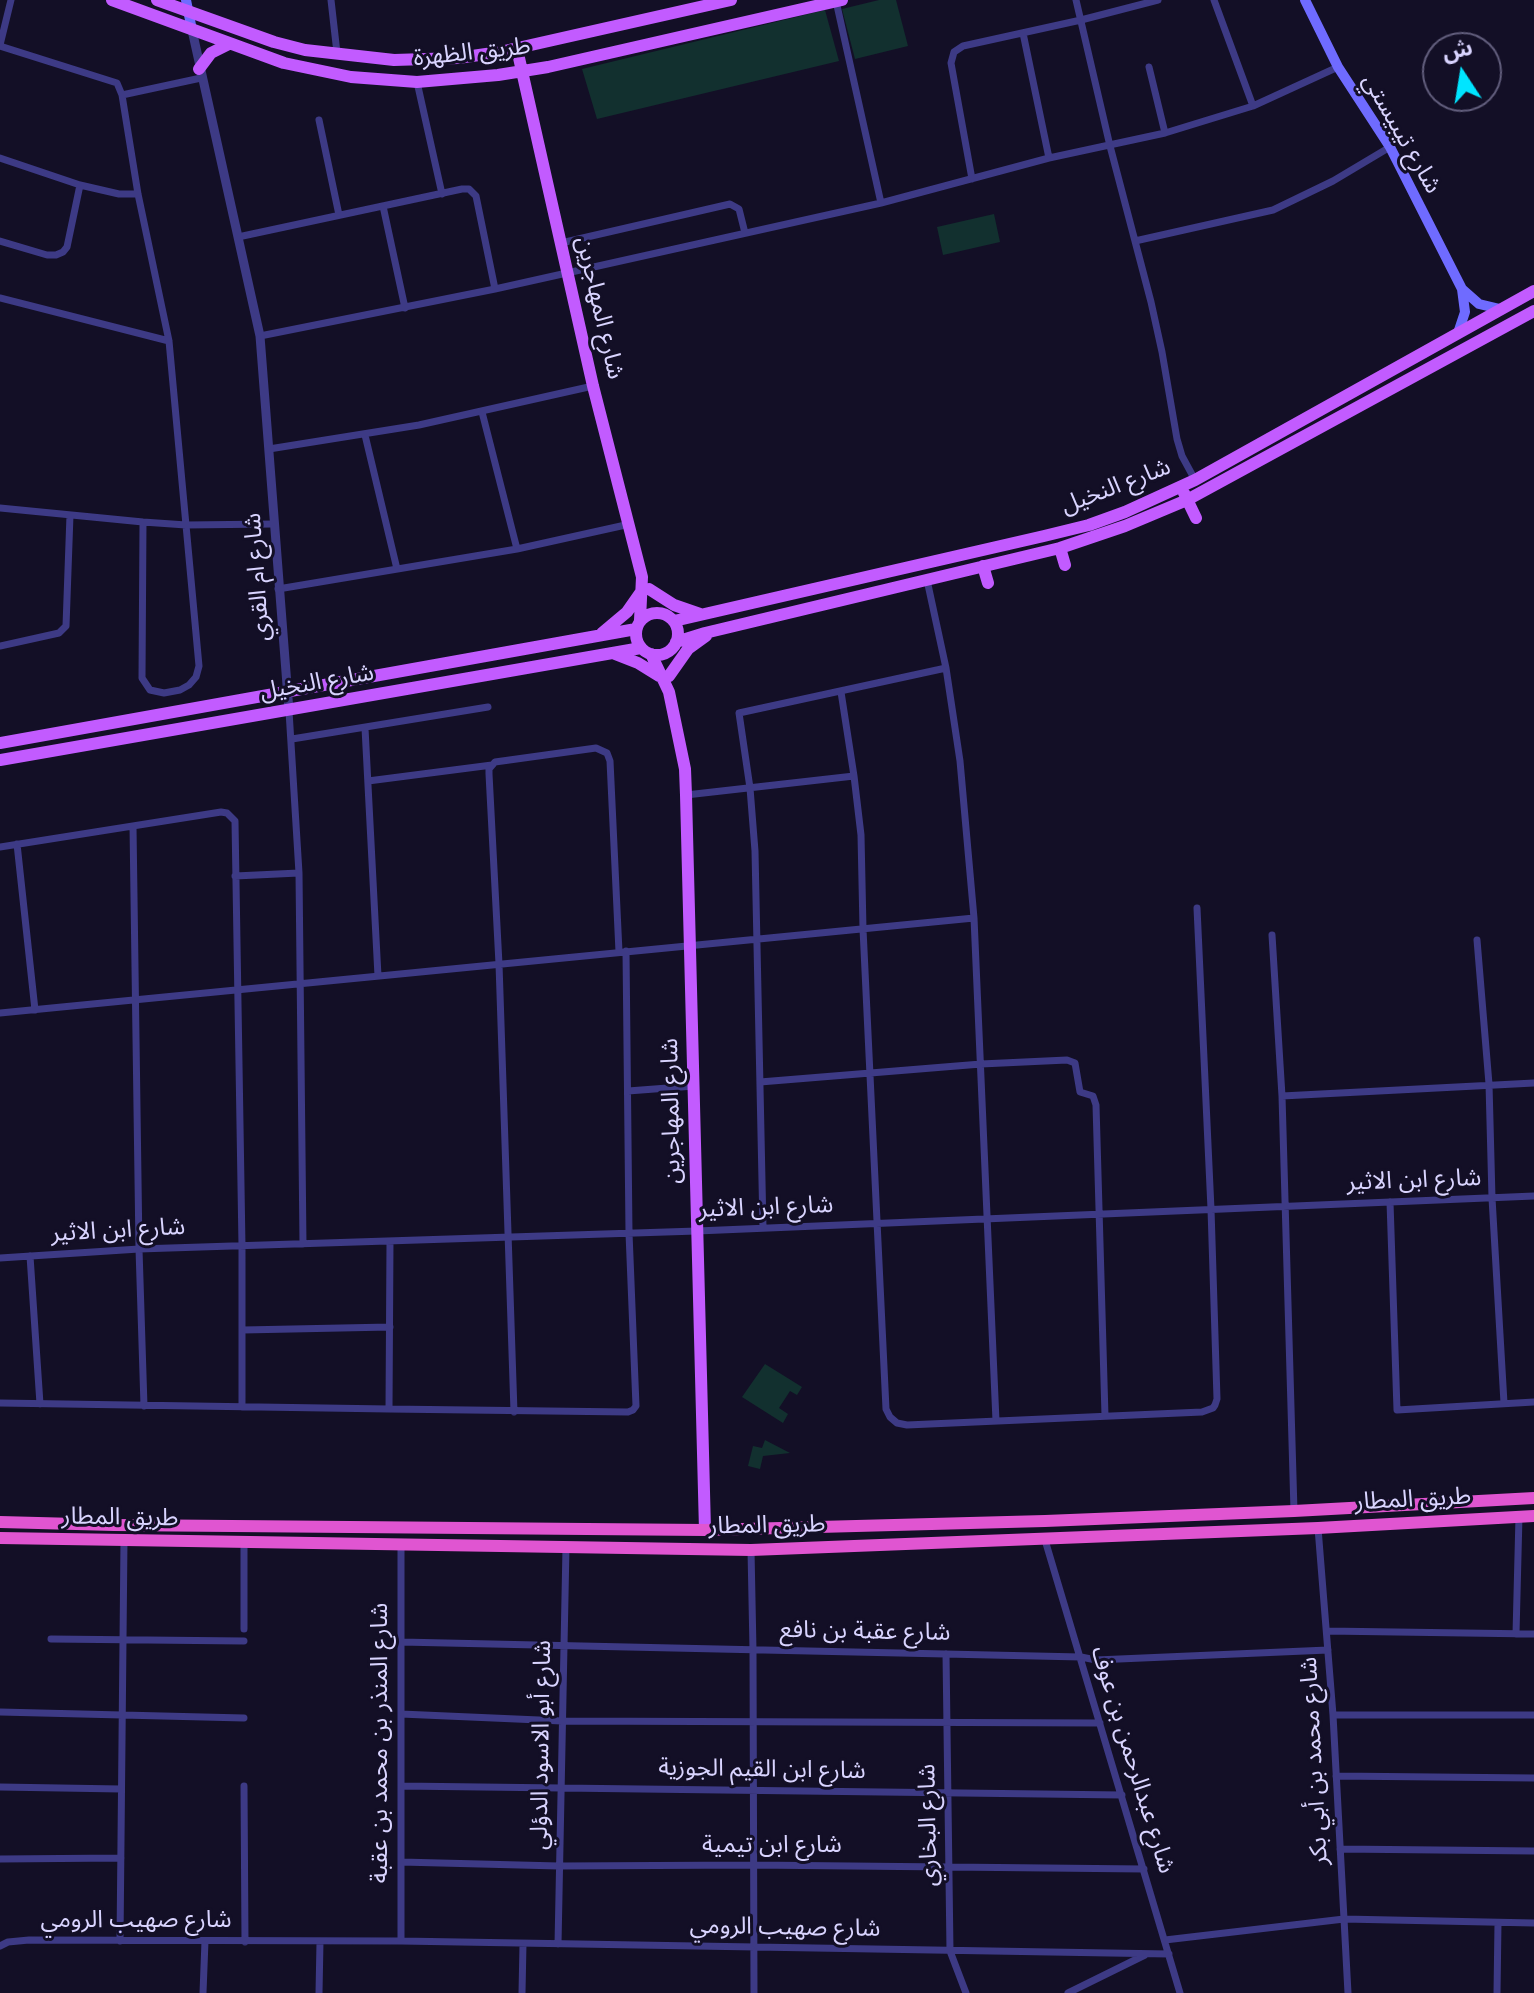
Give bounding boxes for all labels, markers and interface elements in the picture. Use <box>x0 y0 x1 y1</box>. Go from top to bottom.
north arrow <box>1422 32 1502 112</box>
street label: طريق الظهرة <box>412 33 532 73</box>
text: ش <box>1440 33 1475 67</box>
street label: شارع تيبيستي <box>1355 69 1447 199</box>
street label: شارع المهاجرين <box>569 234 629 382</box>
street label: شارع النخيل <box>1057 453 1175 521</box>
street label: شارع ام القري <box>239 512 277 642</box>
street label: شارع النخيل <box>258 659 376 707</box>
street label: شارع المهاجرين <box>656 1038 688 1184</box>
street label: شارع ابن الاثير <box>1346 1164 1482 1198</box>
street label: شارع ابن الاثير <box>698 1191 834 1225</box>
street label: شارع ابن الاثير <box>50 1213 186 1249</box>
street label: طريق المطار <box>1354 1483 1472 1517</box>
street label: طريق المطار <box>61 1503 179 1533</box>
street label: طريق المطار <box>708 1511 826 1541</box>
street label: شارع المنذر بن محمد بن عقبة <box>367 1603 395 1883</box>
street label: شارع عقبة بن نافع <box>779 1616 951 1648</box>
street label: شارع أبو الاسود الدؤلي <box>526 1640 558 1850</box>
street label: شارع عبدالرحمن بن عوف <box>1084 1643 1180 1877</box>
street label: شارع محمد بن أبي بكر <box>1295 1656 1335 1866</box>
street label: شارع ابن القيم الجوزية <box>658 1754 866 1786</box>
street label: شارع البخاري <box>914 1763 944 1887</box>
street label: شارع ابن تيمية <box>702 1832 842 1860</box>
street label: شارع صهيب الرومي <box>40 1907 232 1935</box>
street label: شارع صهيب الرومي <box>689 1912 881 1944</box>

